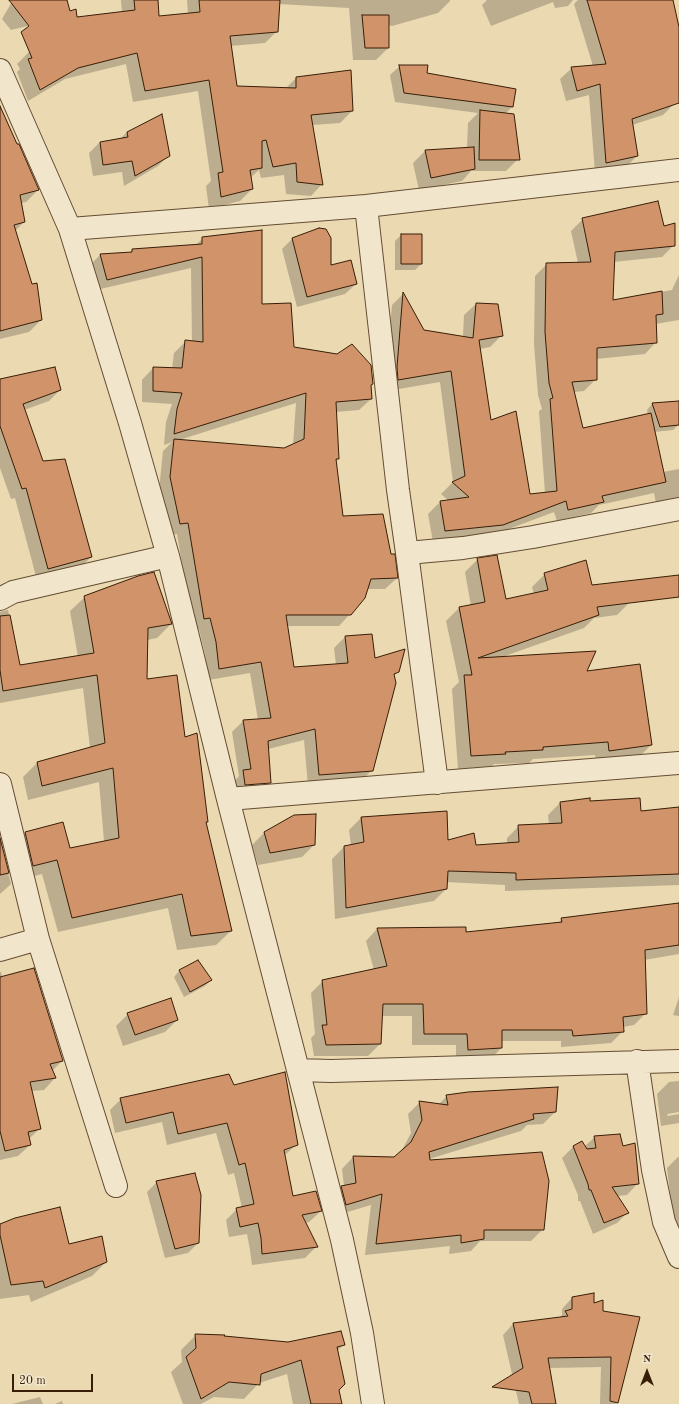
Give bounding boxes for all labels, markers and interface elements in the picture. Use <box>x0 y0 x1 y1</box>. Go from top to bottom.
north arrow <box>627 1352 667 1392</box>
text: N <box>643 1354 651 1365</box>
scale bar <box>14 1366 95 1392</box>
text: 20 m <box>19 1375 46 1387</box>

